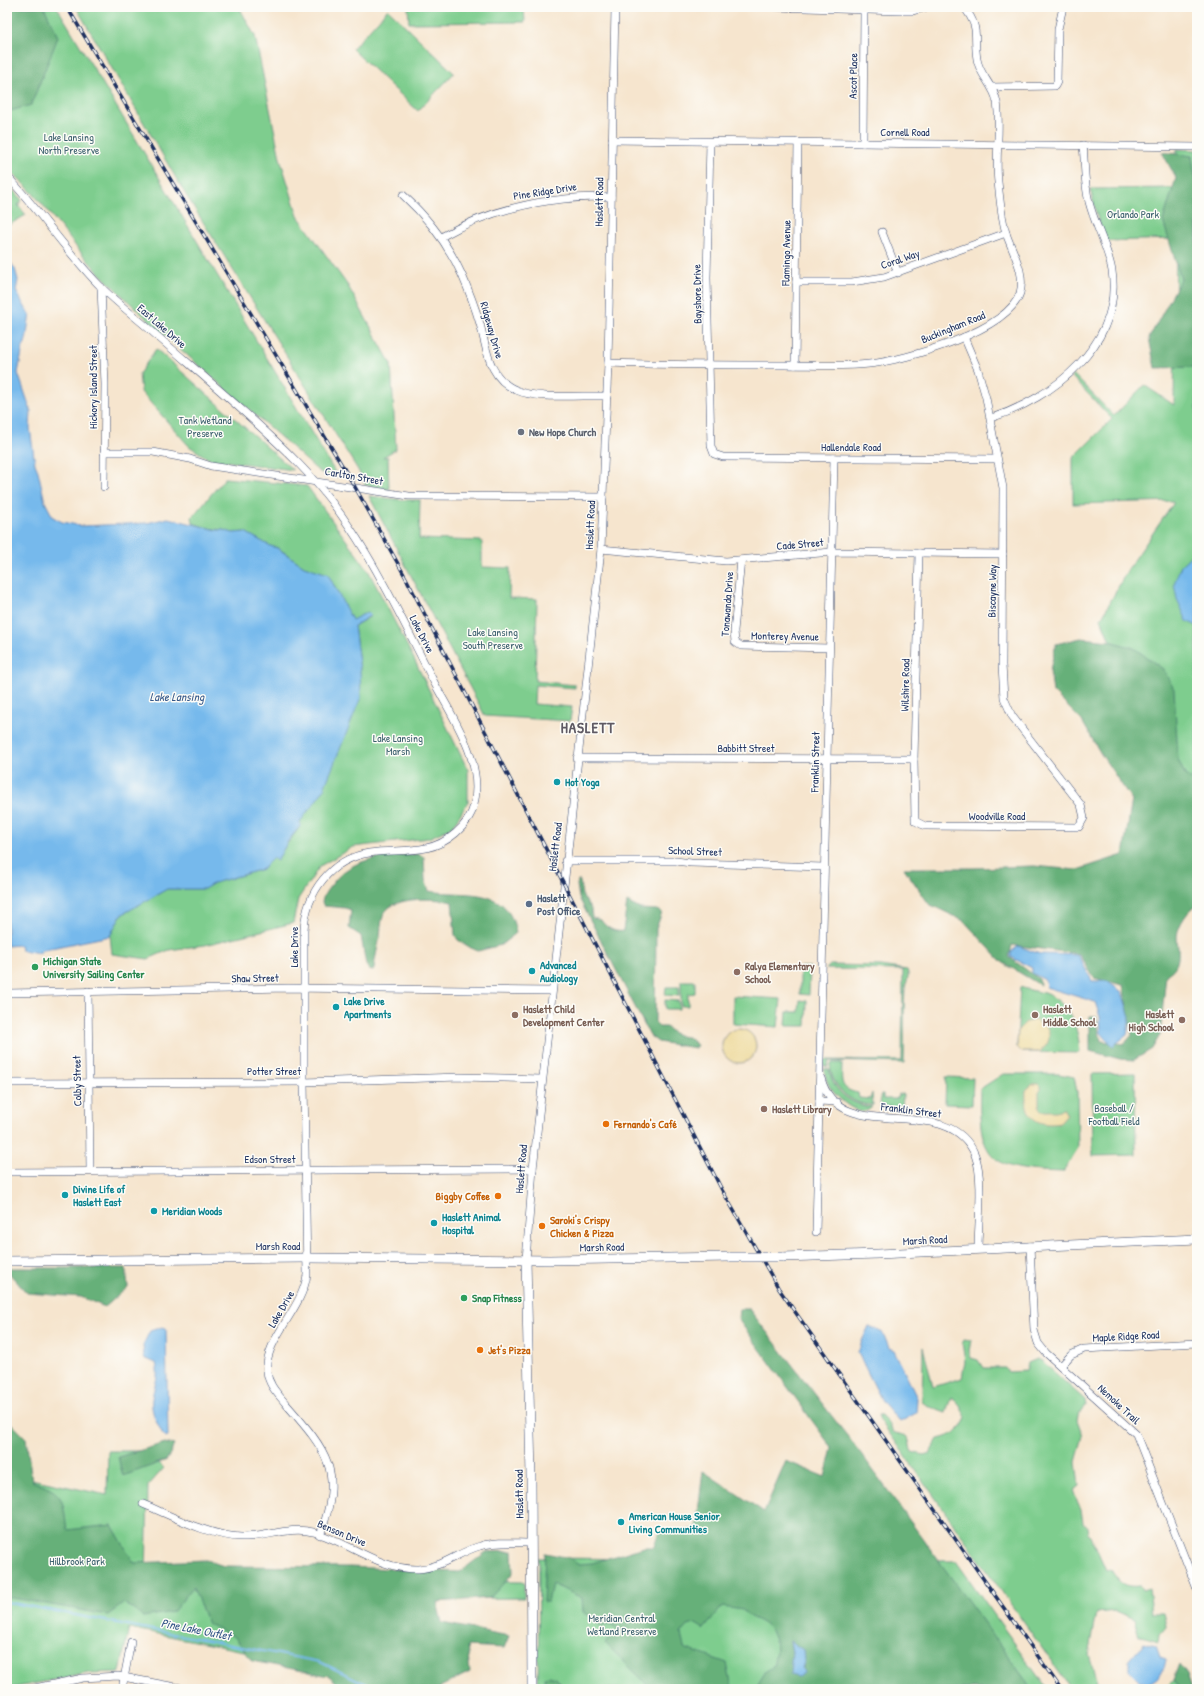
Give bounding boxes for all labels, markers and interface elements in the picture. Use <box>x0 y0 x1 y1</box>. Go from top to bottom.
street label: Ascot Place <box>846 52 860 99</box>
street label: Cornell Road <box>880 125 930 139</box>
park label: Lake Lansing North Preserve <box>39 130 100 157</box>
street label: Haslett Road <box>592 177 606 227</box>
street label: Pine Ridge Drive <box>512 179 578 203</box>
park label: Orlando Park <box>1107 207 1160 221</box>
street label: Flamingo Avenue <box>778 219 794 287</box>
street label: Coral Way <box>879 246 922 272</box>
street label: Bayshore Drive <box>689 263 705 324</box>
street label: Ridgeway Drive <box>477 300 507 361</box>
street label: East Lake Drive <box>135 301 190 351</box>
street label: Buckingham Road <box>919 307 988 346</box>
street label: Hickory Island Street <box>86 345 100 429</box>
park label: Tank Wetland Preserve <box>179 413 232 440</box>
place label: New Hope Church <box>529 425 597 440</box>
marker: New Hope Church <box>516 427 526 437</box>
street label: Hallendale Road <box>821 440 882 454</box>
street label: Carlton Street <box>324 464 384 488</box>
street label: Haslett Road <box>582 499 598 550</box>
street label: Cade Street <box>776 535 824 553</box>
street label: Biscayne Way <box>985 564 999 618</box>
street label: Tonawanda Drive <box>718 570 736 637</box>
street label: Lake Drive <box>407 613 438 656</box>
park label: Lake Lansing South Preserve <box>463 625 524 652</box>
street label: Monterey Avenue <box>751 628 820 644</box>
street label: Wilshire Road <box>898 658 912 711</box>
water label: Lake Lansing <box>150 688 205 705</box>
district label: HASLETT <box>561 717 615 738</box>
park label: Lake Lansing Marsh <box>373 731 423 758</box>
street label: Franklin Street <box>807 731 823 793</box>
street label: Babbitt Street <box>717 741 775 755</box>
place label: Hot Yoga <box>565 775 600 790</box>
marker: Hot Yoga <box>552 777 562 787</box>
street label: Woodville Road <box>969 809 1026 823</box>
street label: Haslett Road <box>545 821 565 872</box>
street label: School Street <box>668 843 722 859</box>
place label: Haslett Post Office <box>537 891 581 918</box>
marker: Haslett Post Office <box>524 899 534 909</box>
street label: Lake Drive <box>287 926 301 967</box>
place label: Michigan State University Sailing Center <box>43 954 145 982</box>
place label: Advanced Audiology <box>540 958 578 986</box>
place label: Ralya Elementary School <box>745 959 815 986</box>
marker: Michigan State University Sailing Center <box>30 962 40 972</box>
marker: Advanced Audiology <box>527 966 537 976</box>
marker: Ralya Elementary School <box>732 967 742 977</box>
street label: Shaw Street <box>231 971 279 985</box>
place label: Lake Drive Apartments <box>344 994 392 1022</box>
marker: Lake Drive Apartments <box>331 1002 341 1012</box>
place label: Haslett Child Development Center <box>523 1002 605 1030</box>
place label: Haslett Middle School <box>1043 1002 1097 1029</box>
place label: Haslett High School <box>1129 1007 1175 1035</box>
marker: Haslett Child Development Center <box>510 1010 520 1020</box>
marker: Haslett Middle School <box>1030 1010 1040 1020</box>
marker: Haslett High School <box>1177 1015 1187 1025</box>
street label: Colby Street <box>70 1055 84 1106</box>
street label: Potter Street <box>247 1064 301 1078</box>
street label: Franklin Street <box>879 1099 942 1121</box>
park label: Baseball / Football Field <box>1087 1101 1140 1128</box>
place label: Haslett Library <box>772 1102 832 1117</box>
marker: Haslett Library <box>759 1104 769 1114</box>
place label: Fernando's Café <box>613 1117 678 1131</box>
marker: Fernando's Café <box>601 1119 611 1129</box>
street label: Haslett Road <box>512 1143 530 1194</box>
street label: Edson Street <box>245 1152 296 1166</box>
place label: Divine Life of Haslett East <box>73 1182 126 1209</box>
place label: Biggby Coffee <box>435 1189 491 1204</box>
marker: Divine Life of Haslett East <box>60 1190 70 1200</box>
marker: Biggby Coffee <box>493 1191 503 1201</box>
place label: Meridian Woods <box>162 1204 223 1218</box>
marker: Meridian Woods <box>149 1206 159 1216</box>
place label: Haslett Animal Hospital <box>442 1210 502 1238</box>
place label: Saroki's Crispy Chicken & Pizza <box>550 1213 614 1240</box>
marker: Haslett Animal Hospital <box>429 1218 439 1228</box>
marker: Saroki's Crispy Chicken & Pizza <box>537 1221 547 1231</box>
street label: Marsh Road <box>902 1232 948 1248</box>
street label: Marsh Road <box>256 1239 301 1253</box>
street label: Marsh Road <box>580 1240 625 1254</box>
street label: Lake Drive <box>265 1287 298 1330</box>
place label: Snap Fitness <box>472 1291 523 1306</box>
marker: Snap Fitness <box>459 1293 469 1303</box>
street label: Maple Ridge Road <box>1092 1327 1161 1345</box>
place label: Jet's Pizza <box>488 1343 531 1357</box>
marker: Jet's Pizza <box>475 1345 485 1355</box>
street label: Nemoke Trail <box>1095 1381 1143 1427</box>
street label: Haslett Road <box>512 1469 526 1519</box>
place label: American House Senior Living Communities <box>629 1509 720 1537</box>
street label: Benson Drive <box>315 1516 369 1550</box>
marker: American House Senior Living Communities <box>616 1517 626 1527</box>
park label: Hillbrook Park <box>49 1554 105 1568</box>
park label: Meridian Central Wetland Preserve <box>587 1611 657 1638</box>
water label: Pine Lake Outlet <box>160 1614 234 1644</box>

